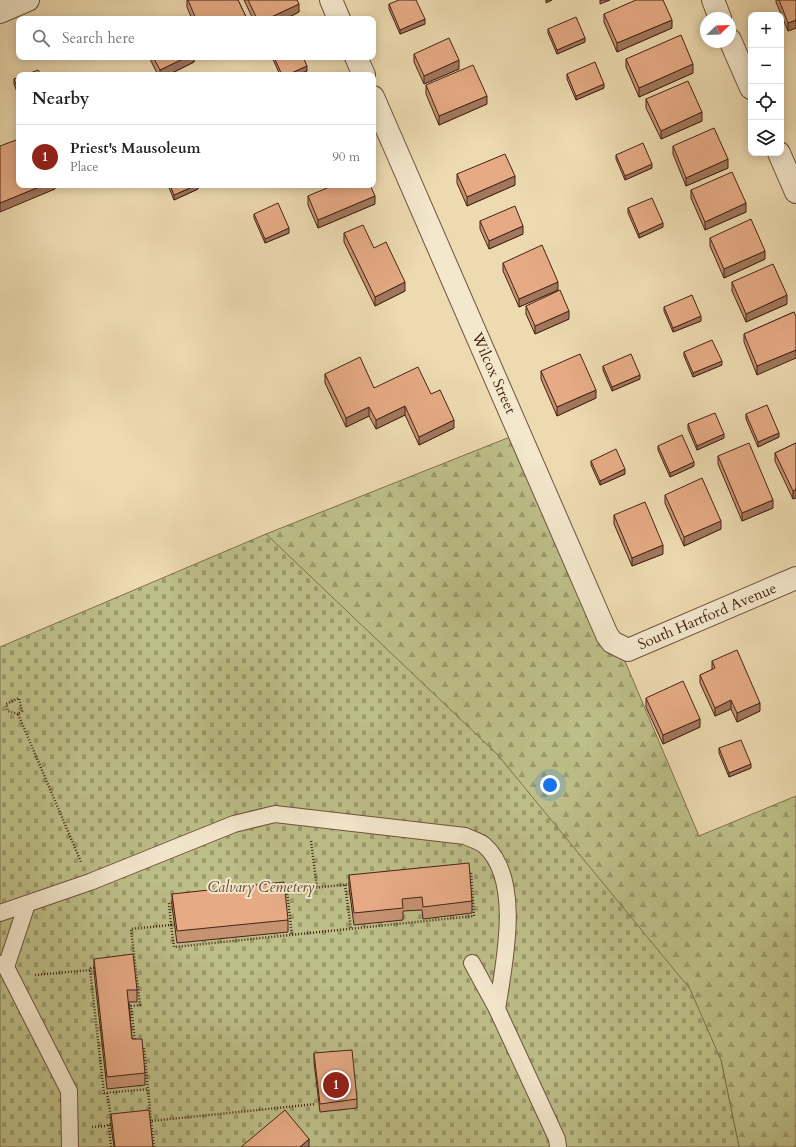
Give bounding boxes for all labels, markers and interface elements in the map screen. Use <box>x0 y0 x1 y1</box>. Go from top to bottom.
north arrow <box>700 12 736 48</box>
map controls <box>748 12 784 156</box>
button: + <box>748 12 784 48</box>
search box <box>16 16 376 60</box>
icon: search <box>30 27 52 49</box>
text: Search here <box>62 28 135 48</box>
button: − <box>748 48 784 84</box>
button: locate <box>748 84 784 120</box>
text: Nearby <box>32 87 89 110</box>
button: layers <box>748 120 784 156</box>
text: Priest's Mausoleum <box>70 138 201 158</box>
text: 1 <box>42 148 48 166</box>
text: 90 m <box>332 148 360 166</box>
text: Place <box>70 158 98 176</box>
street label: Wilcox Street <box>467 328 521 417</box>
street label: South Hartford Avenue <box>635 578 780 654</box>
your location <box>540 775 560 795</box>
park label: Calvary Cemetery <box>207 877 315 897</box>
pin: 1 <box>323 1070 349 1100</box>

